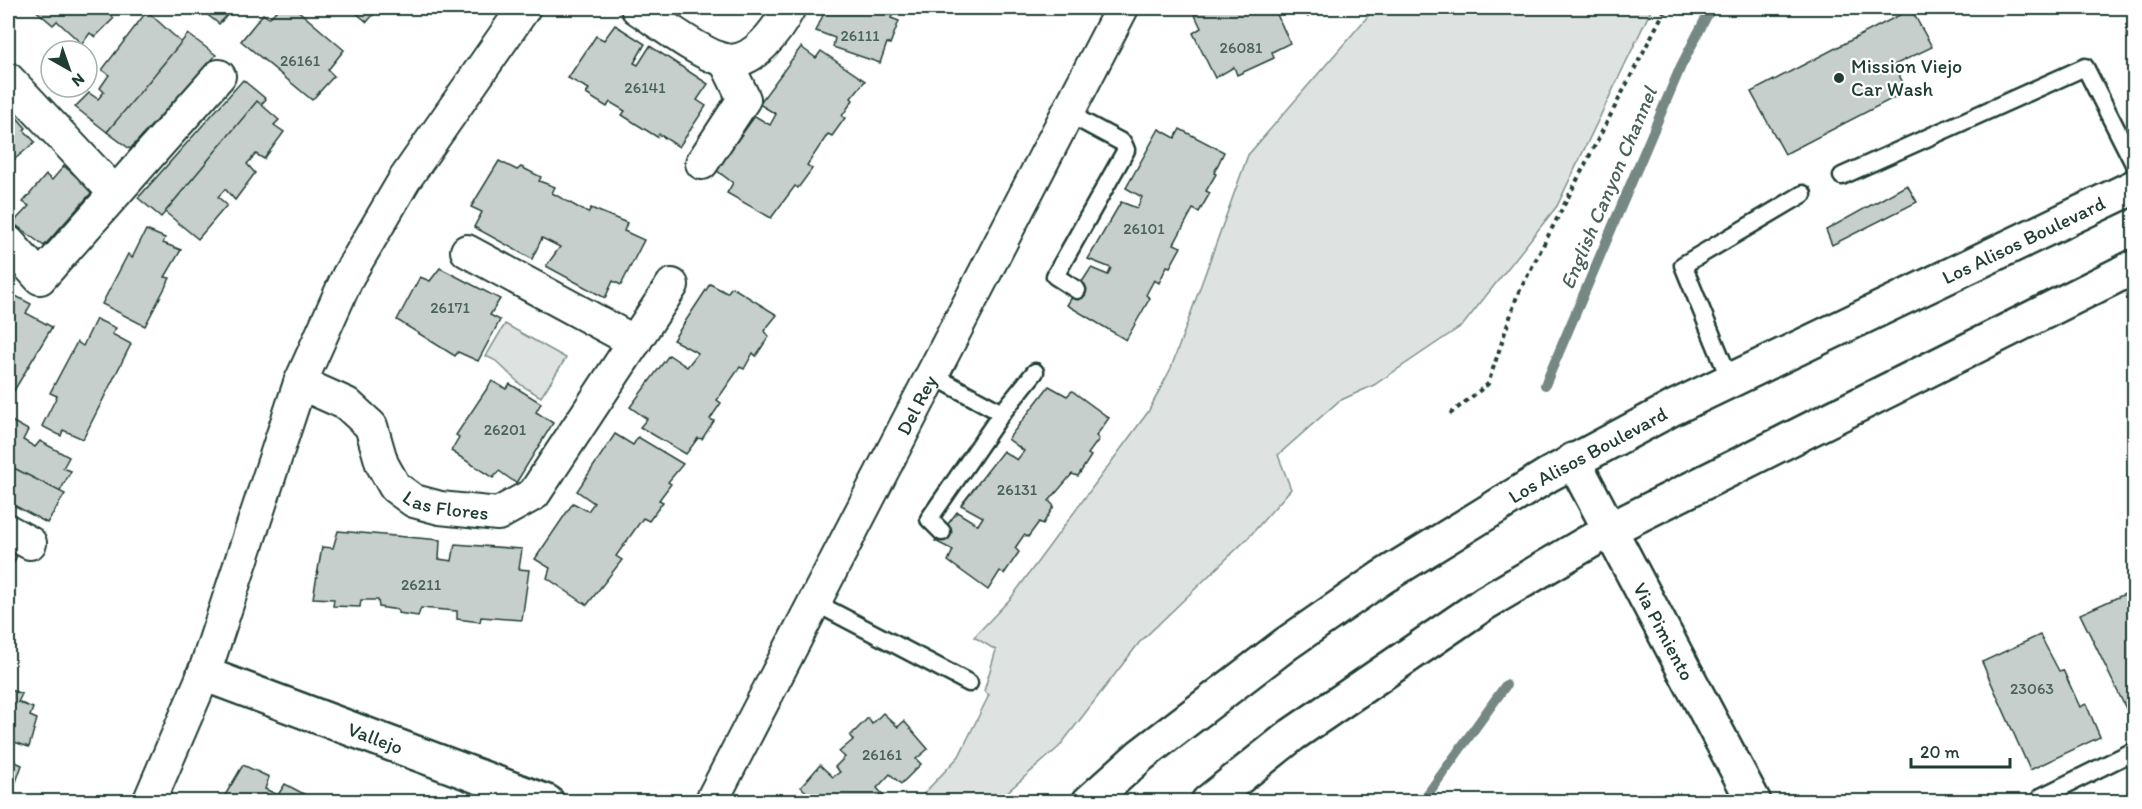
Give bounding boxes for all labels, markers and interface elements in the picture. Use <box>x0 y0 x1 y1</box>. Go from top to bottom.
house number: 26111 <box>840 26 880 45</box>
house number: 26081 <box>1220 38 1263 57</box>
north arrow <box>39 39 99 99</box>
house number: 26161 <box>280 51 321 70</box>
place label: Mission Viejo Car Wash <box>1851 54 1962 101</box>
text: N <box>68 69 89 91</box>
marker: Mission Viejo Car Wash <box>1832 71 1846 85</box>
house number: 26141 <box>624 78 666 97</box>
water label: English Canyon Channel <box>1554 81 1663 293</box>
street label: Los Alisos Boulevard <box>1938 191 2109 289</box>
house number: 26101 <box>1123 219 1165 238</box>
house number: 26171 <box>430 298 470 317</box>
street label: Del Rey <box>891 370 942 439</box>
street label: Los Alisos Boulevard <box>1504 401 1671 509</box>
house number: 26201 <box>484 420 527 439</box>
house number: 26131 <box>997 480 1038 499</box>
street label: Las Flores <box>398 485 490 525</box>
house number: 26211 <box>401 575 442 594</box>
street label: Via Pimiento <box>1628 578 1700 685</box>
house number: 23063 <box>2010 679 2054 698</box>
street label: Vallejo <box>344 717 407 759</box>
scale bar <box>1911 731 2010 769</box>
text: 20 m <box>1920 741 1960 763</box>
house number: 26161 <box>862 745 903 764</box>

